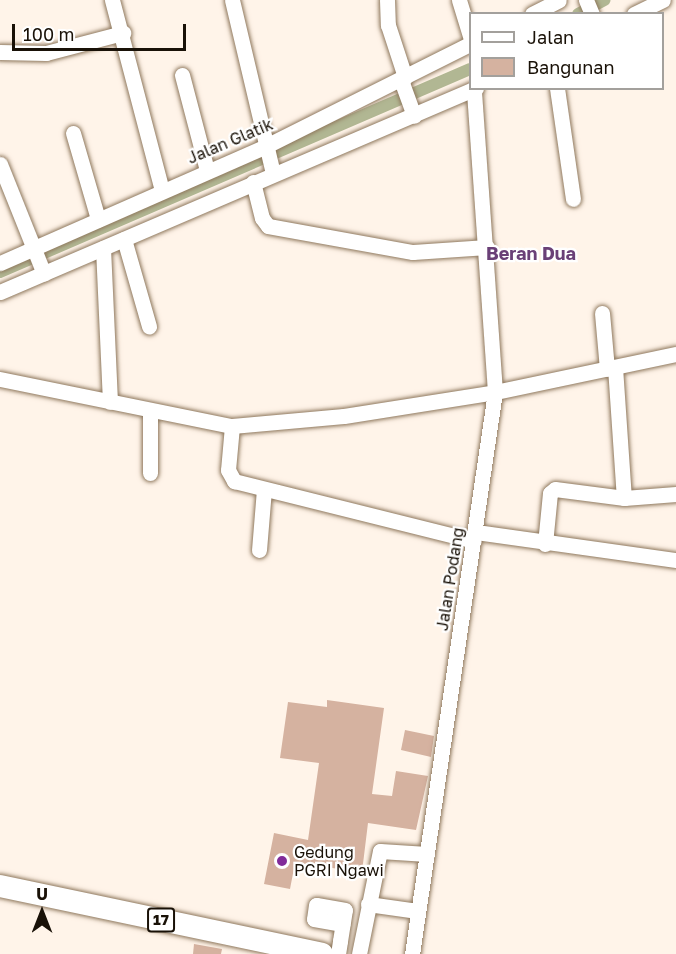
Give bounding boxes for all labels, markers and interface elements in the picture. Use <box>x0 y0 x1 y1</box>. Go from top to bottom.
scale bar <box>15 12 189 50</box>
legend <box>469 12 664 90</box>
text: 100 m <box>23 23 74 45</box>
text: Jalan <box>527 26 574 48</box>
text: Bangunan <box>527 56 615 78</box>
street label: Jalan Glatik <box>184 114 276 168</box>
district label: Beran Dua <box>486 242 576 264</box>
street label: Jalan Podang <box>432 526 468 632</box>
place label: Gedung PGRI Ngawi <box>294 842 384 880</box>
marker: Gedung PGRI Ngawi <box>275 854 289 868</box>
north arrow <box>12 882 72 942</box>
text: U <box>36 884 48 904</box>
road number: 17 <box>146 908 176 932</box>

